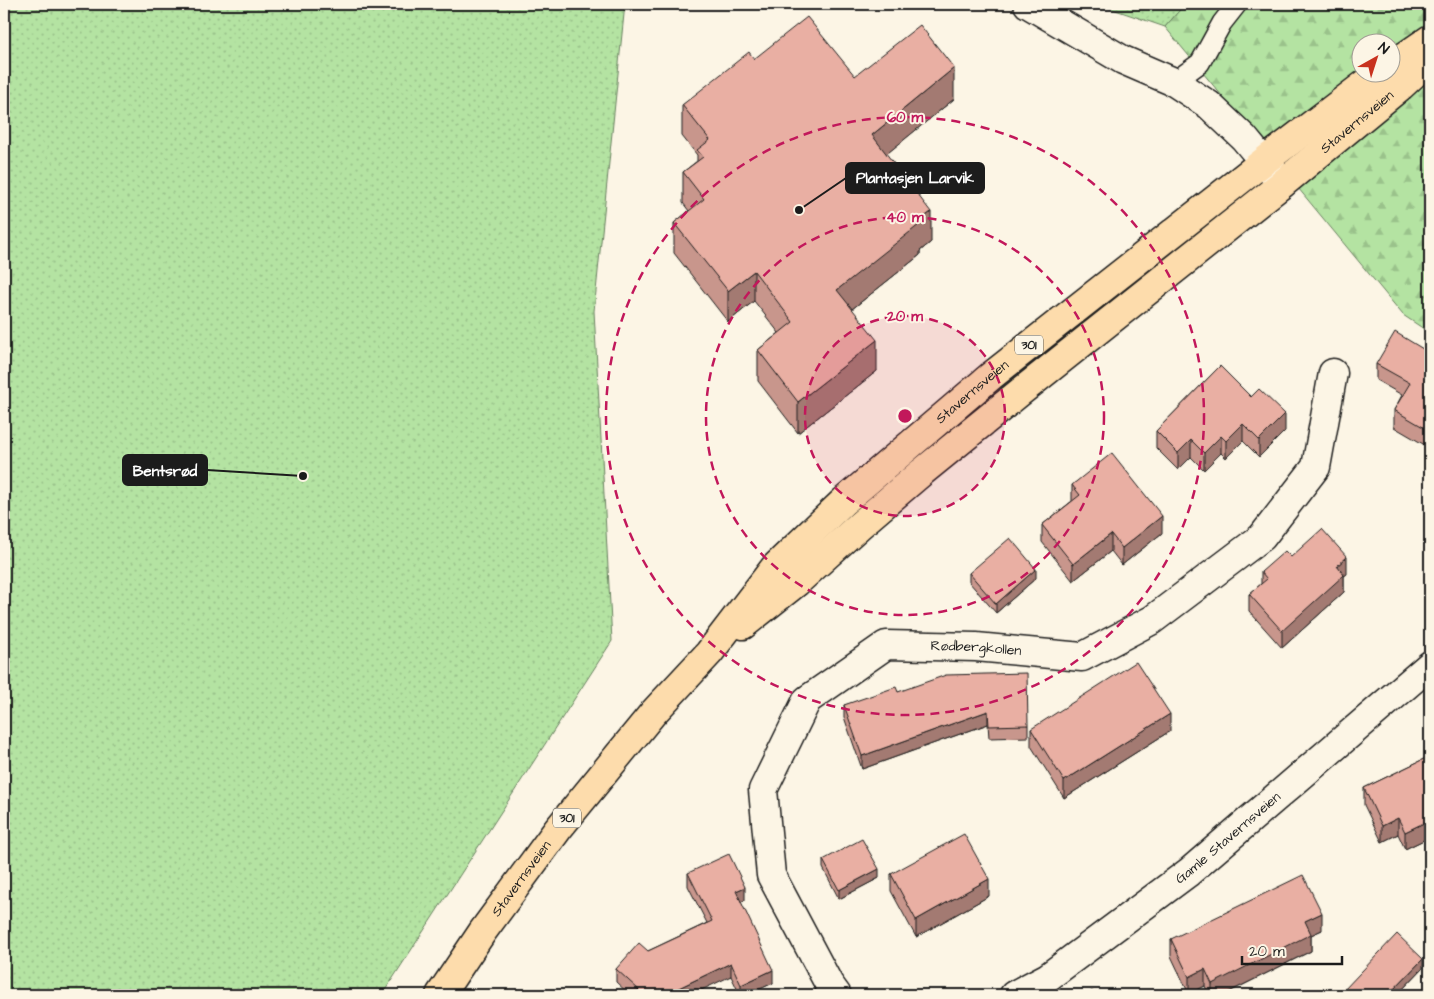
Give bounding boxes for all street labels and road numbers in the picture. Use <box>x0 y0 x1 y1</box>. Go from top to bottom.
street label: Stavernsveien <box>1316 86 1398 158</box>
road number: 301 <box>1015 336 1043 354</box>
street label: Stavernsveien <box>932 356 1013 429</box>
street label: Rødbergkollen <box>930 636 1022 661</box>
street label: Gamle Stavernsveien <box>1171 787 1285 889</box>
road number: 301 <box>553 808 581 828</box>
street label: Stavernsveien <box>487 837 556 921</box>

